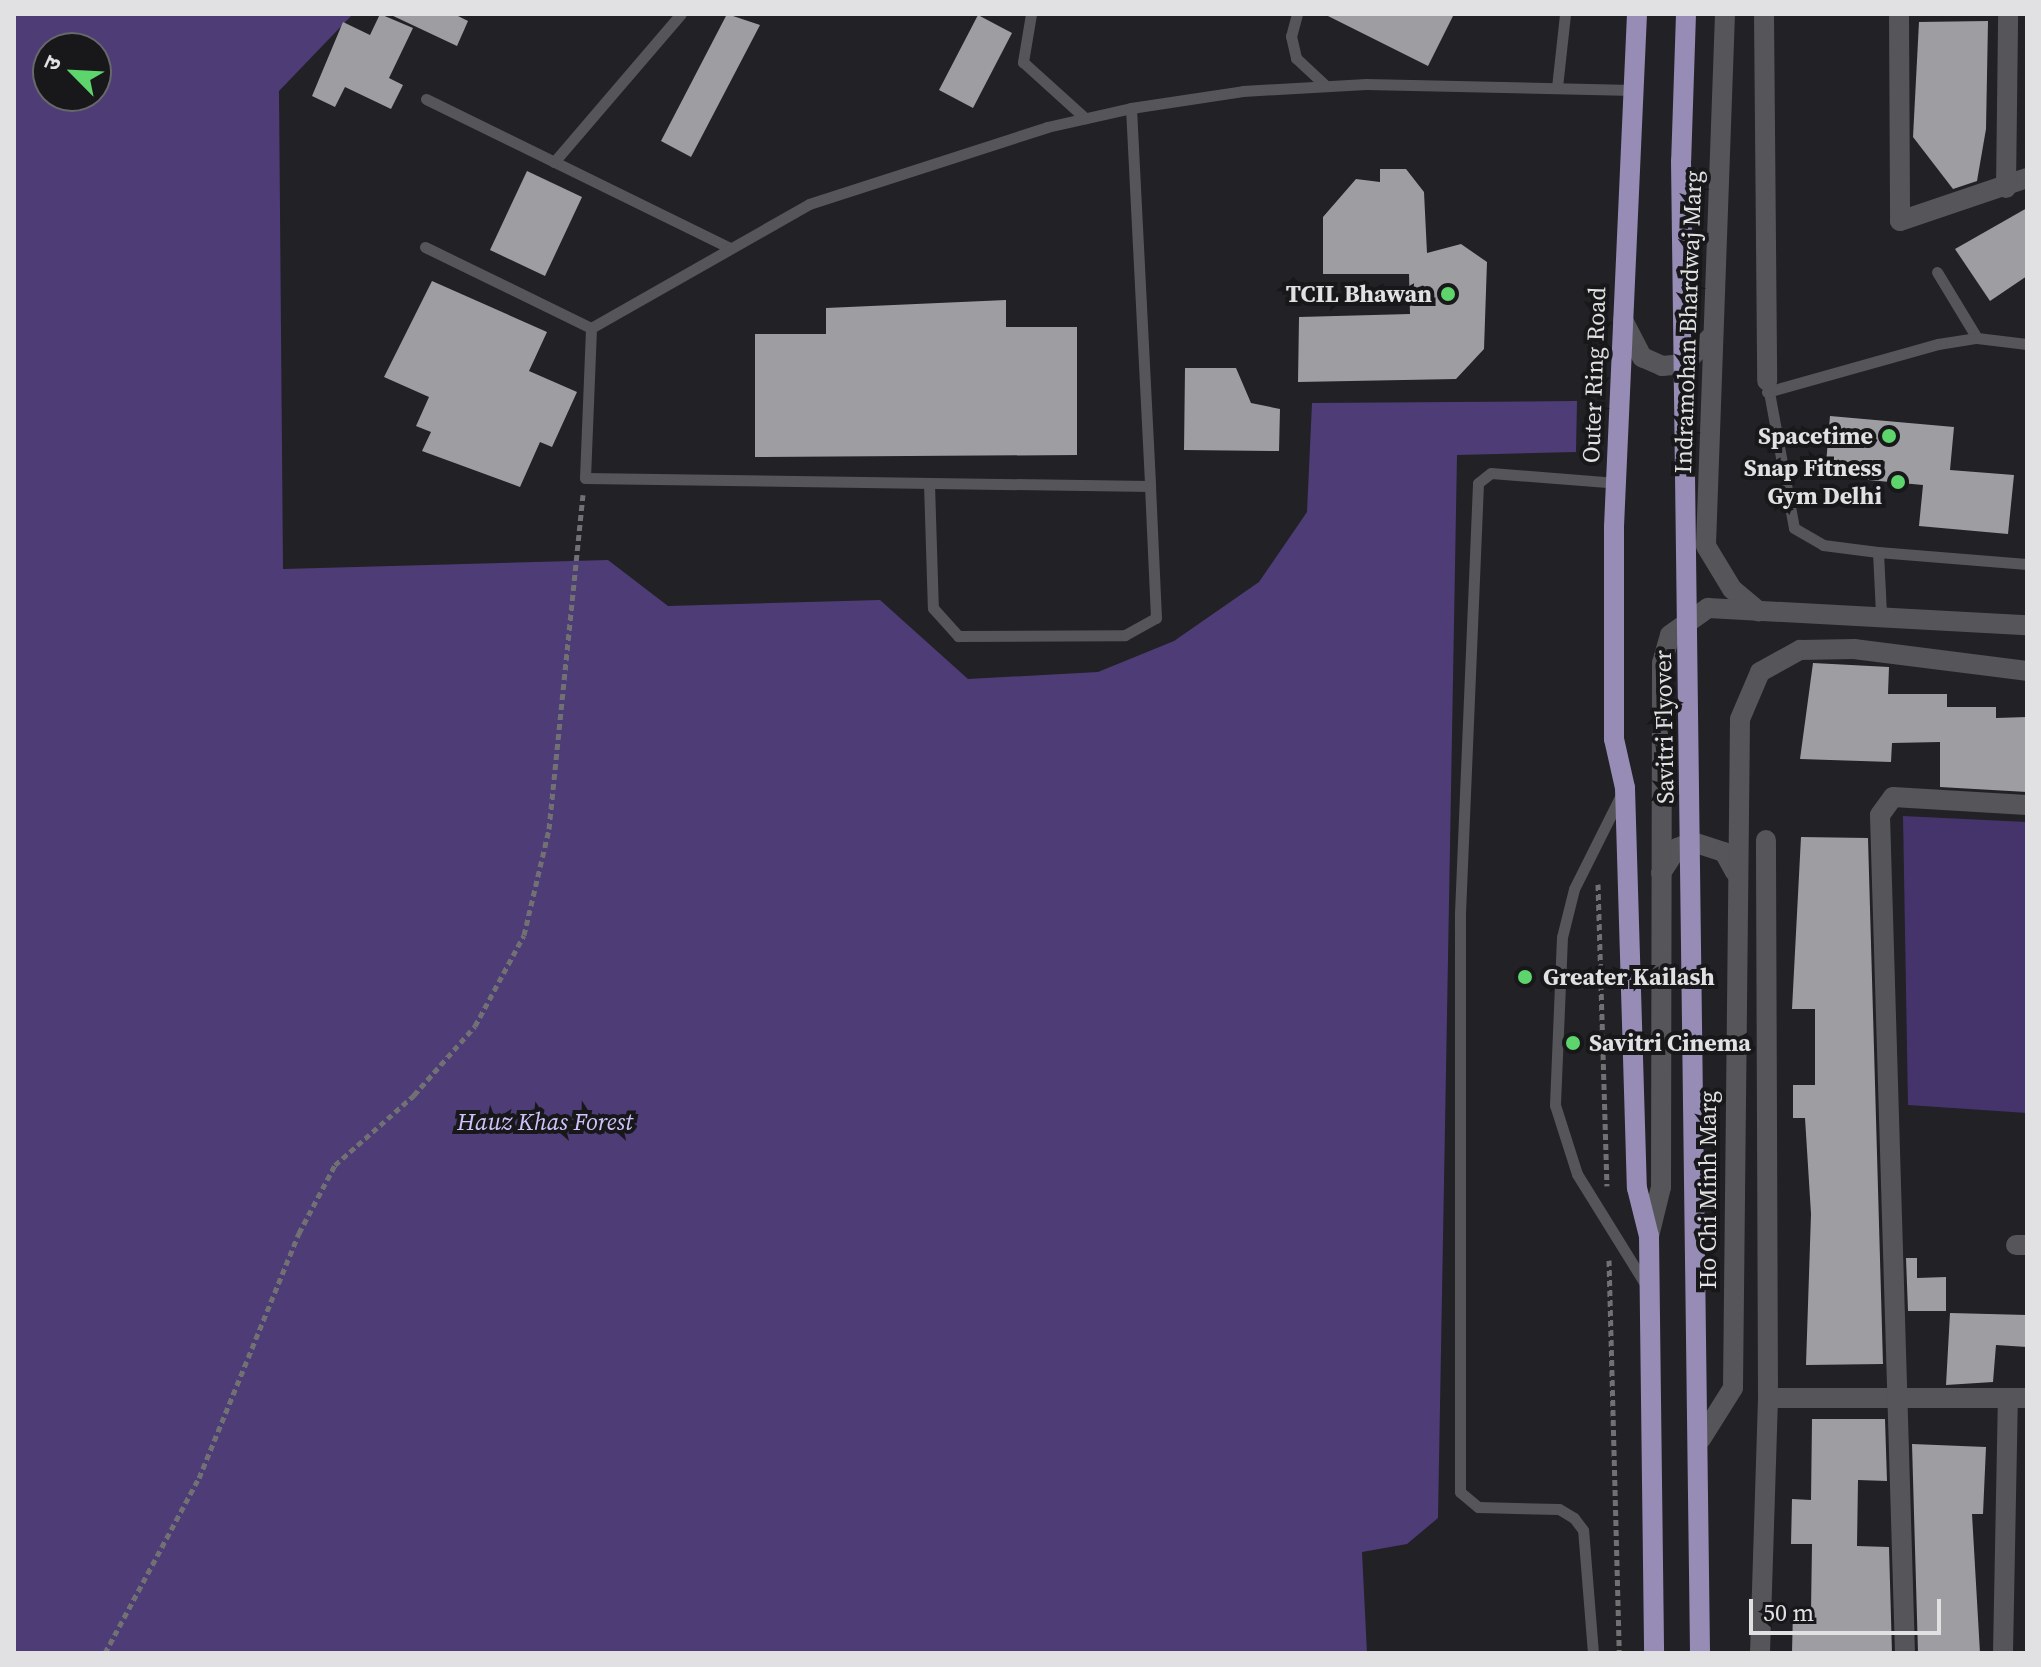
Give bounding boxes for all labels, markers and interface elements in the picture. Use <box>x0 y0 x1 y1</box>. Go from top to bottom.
north arrow <box>32 32 112 112</box>
text: उ <box>36 51 68 75</box>
street label: Indramohan Bhardwaj Marg <box>1668 170 1708 474</box>
place label: TCIL Bhawan <box>1286 280 1432 308</box>
marker: TCIL Bhawan <box>1439 285 1457 303</box>
street label: Outer Ring Road <box>1577 286 1611 464</box>
place label: Spacetime <box>1758 422 1873 450</box>
marker: Spacetime <box>1880 427 1898 445</box>
place label: Snap Fitness Gym Delhi <box>1744 454 1882 510</box>
marker: Snap Fitness Gym Delhi <box>1889 473 1907 491</box>
street label: Savitri Flyover <box>1648 650 1680 804</box>
place label: Greater Kailash <box>1543 963 1715 991</box>
marker: Greater Kailash <box>1514 966 1536 988</box>
place label: Savitri Cinema <box>1589 1029 1751 1057</box>
marker: Savitri Cinema <box>1564 1034 1582 1052</box>
street label: Ho Chi Minh Marg <box>1694 1091 1722 1289</box>
park label: Hauz Khas Forest <box>457 1108 633 1136</box>
scale bar <box>1753 1583 1945 1633</box>
text: 50 m <box>1763 1596 1814 1629</box>

